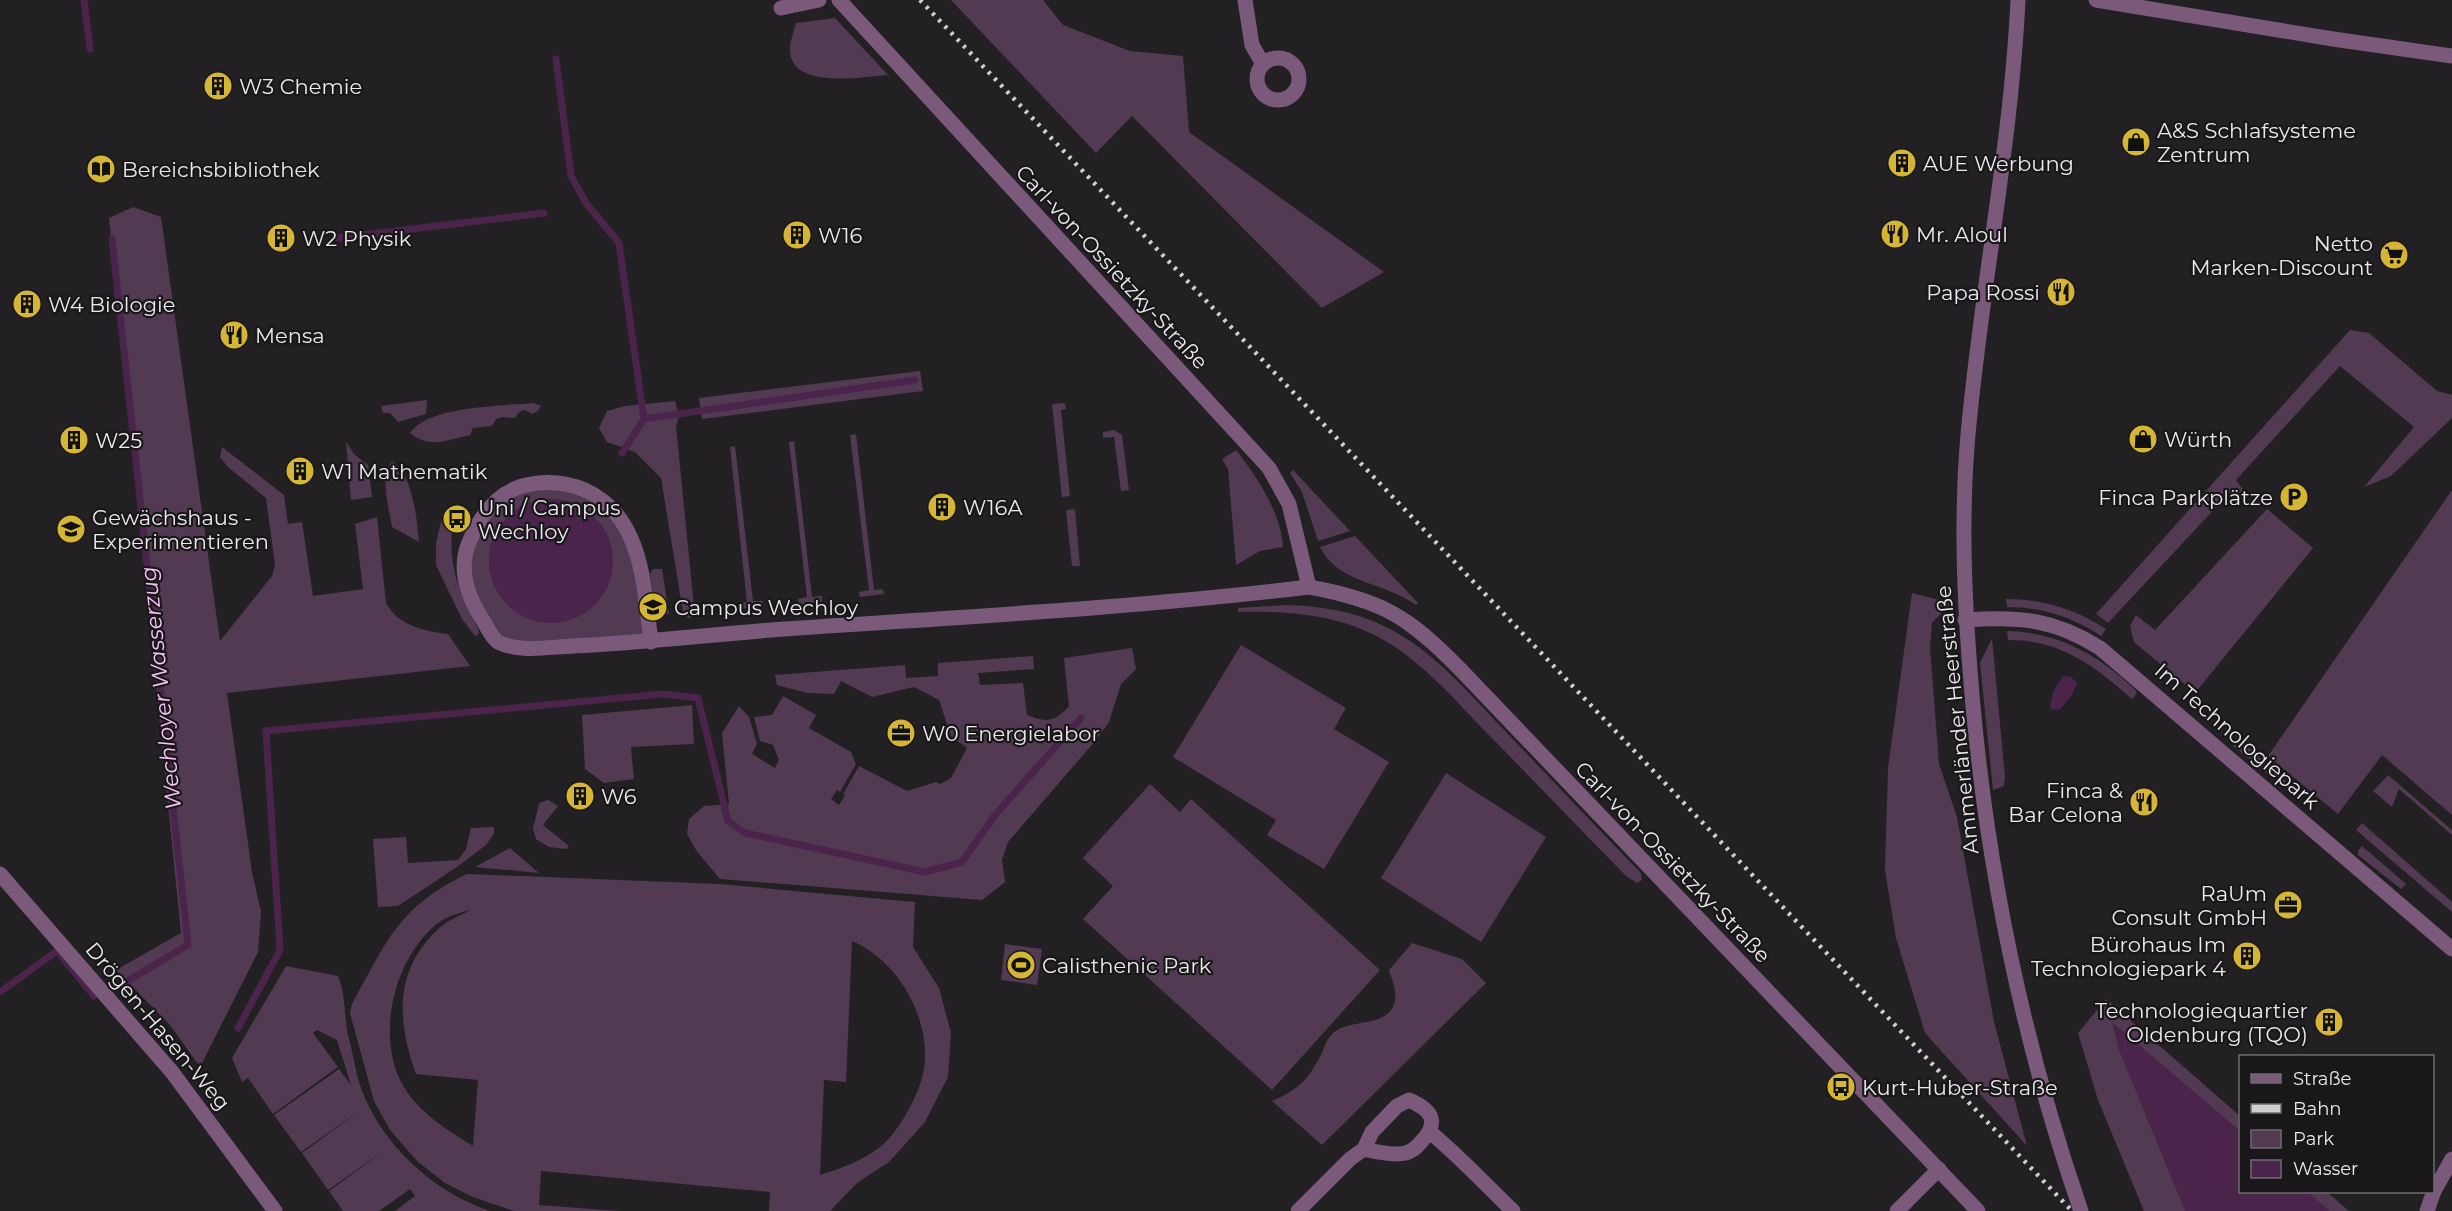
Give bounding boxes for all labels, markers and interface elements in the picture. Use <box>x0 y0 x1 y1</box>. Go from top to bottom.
building icon: W3 Chemie <box>202 70 234 102</box>
place label: W3 Chemie <box>239 74 362 99</box>
place label: A&S Schlafsysteme Zentrum <box>2157 118 2356 167</box>
shop icon: A&S Schlafsysteme Zentrum <box>2120 126 2152 158</box>
building icon: AUE Werbung <box>1886 147 1918 179</box>
place label: AUE Werbung <box>1923 151 2074 176</box>
library icon: Bereichsbibliothek <box>85 153 117 185</box>
place label: Bereichsbibliothek <box>122 157 320 182</box>
street label: Carl-von-Ossietzky-Straße <box>1011 160 1213 374</box>
restaurant icon: Mr. Aloul <box>1879 218 1911 250</box>
building icon: W16 <box>781 219 813 251</box>
building icon: W2 Physik <box>265 222 297 254</box>
place label: Mr. Aloul <box>1916 222 2008 247</box>
place label: W16 <box>818 223 863 248</box>
place label: W2 Physik <box>302 226 412 251</box>
place label: Netto Marken-Discount <box>2190 231 2373 280</box>
supermarket icon: Netto Marken-Discount <box>2378 239 2410 271</box>
restaurant icon: Papa Rossi <box>2045 276 2077 308</box>
place label: Papa Rossi <box>1926 280 2040 305</box>
building icon: W4 Biologie <box>11 288 43 320</box>
place label: W4 Biologie <box>48 292 175 317</box>
restaurant icon: Mensa <box>218 319 250 351</box>
place label: Mensa <box>255 323 325 348</box>
shop icon: Würth <box>2127 423 2159 455</box>
building icon: W25 <box>58 424 90 456</box>
place label: Würth <box>2164 427 2232 452</box>
place label: W25 <box>95 428 142 453</box>
building icon: W1 Mathematik <box>284 455 316 487</box>
place label: W1 Mathematik <box>321 459 488 484</box>
parking icon: Finca Parkplätze <box>2278 481 2310 513</box>
place label: Finca Parkplätze <box>2098 485 2273 510</box>
building icon: W16A <box>926 491 958 523</box>
place label: Uni / Campus Wechloy <box>478 495 621 544</box>
place label: W16A <box>963 495 1023 520</box>
bus stop icon: Uni / Campus Wechloy <box>441 503 473 535</box>
place label: Gewächshaus - Experimentieren <box>92 505 269 554</box>
school or university icon: Gewächshaus - Experimentieren <box>55 513 87 545</box>
water label: Wechloyer Wasserzug <box>135 565 187 811</box>
street label: Ammerländer Heerstraße <box>1930 584 1984 856</box>
school or university icon: Campus Wechloy <box>637 591 669 623</box>
place label: Campus Wechloy <box>674 595 859 620</box>
street label: Im Technologiepark <box>2150 658 2325 815</box>
office icon: W0 Energielabor <box>885 717 917 749</box>
place label: W0 Energielabor <box>922 721 1100 746</box>
street label: Carl-von-Ossietzky-Straße <box>1570 756 1776 968</box>
place label: Finca & Bar Celona <box>2008 778 2123 827</box>
building icon: W6 <box>564 780 596 812</box>
place label: W6 <box>601 784 637 809</box>
restaurant icon: Finca & Bar Celona <box>2128 786 2160 818</box>
place label: RaUm Consult GmbH <box>2112 881 2267 930</box>
office icon: RaUm Consult GmbH <box>2272 889 2304 921</box>
place label: Bürohaus Im Technologiepark 4 <box>2031 932 2226 981</box>
street label: Drögen-Hasen-Weg <box>80 937 236 1115</box>
building icon: Bürohaus Im Technologiepark 4 <box>2231 940 2263 972</box>
sports icon: Calisthenic Park <box>1005 949 1037 981</box>
place label: Calisthenic Park <box>1042 953 1212 978</box>
place label: Technologiequartier Oldenburg (TQO) <box>2095 998 2308 1047</box>
building icon: Technologiequartier Oldenburg (TQO) <box>2313 1006 2345 1038</box>
legend <box>2239 1055 2434 1193</box>
text: Straße <box>2293 1068 2352 1090</box>
bus stop icon: Kurt-Huber-Straße <box>1825 1071 1857 1103</box>
place label: Kurt-Huber-Straße <box>1862 1075 2058 1100</box>
text: Bahn <box>2293 1098 2342 1120</box>
text: Park <box>2293 1128 2334 1150</box>
text: Wasser <box>2293 1158 2358 1180</box>

